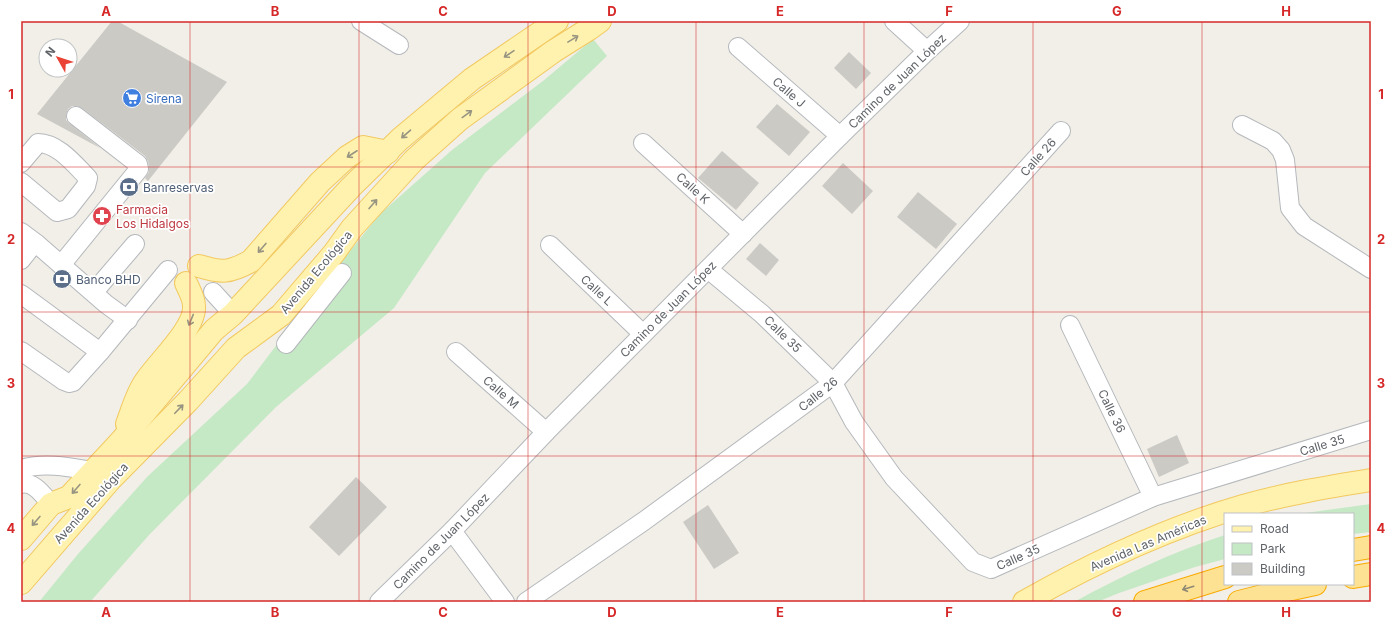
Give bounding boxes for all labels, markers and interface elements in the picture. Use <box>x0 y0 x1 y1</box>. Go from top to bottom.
text: A <box>101 3 111 19</box>
text: B <box>271 3 280 19</box>
text: C <box>438 3 448 19</box>
text: D <box>607 3 617 19</box>
text: E <box>776 3 784 19</box>
text: F <box>945 3 953 19</box>
text: G <box>1112 3 1122 19</box>
text: H <box>1281 3 1291 19</box>
street label: Camino de Juan López <box>845 30 949 132</box>
one-way arrow <box>567 35 578 43</box>
north arrow <box>38 38 78 78</box>
text: N <box>42 44 58 59</box>
one-way arrow <box>503 50 514 58</box>
street label: Calle J <box>770 74 808 110</box>
text: 1 <box>8 86 14 102</box>
text: 1 <box>1378 86 1384 102</box>
supermarket icon: Sirena <box>121 87 143 109</box>
place label: Sirena <box>146 91 182 106</box>
one-way arrow <box>461 110 472 118</box>
one-way arrow <box>401 129 411 138</box>
street label: Calle 26 <box>1017 135 1059 179</box>
one-way arrow <box>346 150 357 159</box>
street label: Calle K <box>673 169 713 207</box>
bank icon: Banreservas <box>118 176 140 198</box>
place label: Banreservas <box>143 180 214 195</box>
one-way arrow <box>369 199 378 209</box>
place label: Farmacia Los Hidalgos <box>116 202 189 231</box>
pharmacy icon: Farmacia Los Hidalgos <box>91 205 113 227</box>
street label: Avenida Ecológica <box>277 227 355 317</box>
text: 2 <box>7 231 15 247</box>
text: 2 <box>1377 231 1385 247</box>
one-way arrow <box>258 243 267 254</box>
street label: Camino de Juan López <box>617 258 719 360</box>
bank icon: Banco BHD <box>51 268 73 290</box>
street label: Calle L <box>578 271 616 309</box>
place label: Banco BHD <box>76 272 141 287</box>
street label: Calle 35 <box>761 312 805 356</box>
one-way arrow <box>187 313 195 325</box>
street label: Calle M <box>480 372 522 412</box>
street label: Calle 26 <box>795 374 841 414</box>
text: 3 <box>7 375 15 391</box>
text: 3 <box>1377 375 1385 391</box>
street label: Calle 36 <box>1095 387 1129 435</box>
one-way arrow <box>174 404 184 414</box>
street label: Calle 35 <box>1298 431 1346 459</box>
street label: Avenida Ecológica <box>51 459 131 547</box>
one-way arrow <box>72 483 81 494</box>
street label: Camino de Juan López <box>390 490 492 592</box>
street label: Avenida Las Américas <box>1087 512 1209 574</box>
legend <box>1224 513 1354 585</box>
one-way arrow <box>31 516 41 526</box>
text: 4 <box>7 520 16 536</box>
text: 4 <box>1377 520 1386 536</box>
text: Road <box>1260 521 1289 536</box>
street label: Calle 35 <box>994 541 1042 573</box>
text: Park <box>1260 541 1286 556</box>
text: Building <box>1260 561 1305 576</box>
one-way arrow <box>1181 585 1194 592</box>
text: A <box>101 604 111 620</box>
text: B <box>271 604 280 620</box>
text: C <box>438 604 448 620</box>
text: D <box>607 604 617 620</box>
text: E <box>776 604 784 620</box>
text: F <box>945 604 953 620</box>
text: G <box>1112 604 1122 620</box>
text: H <box>1281 604 1291 620</box>

